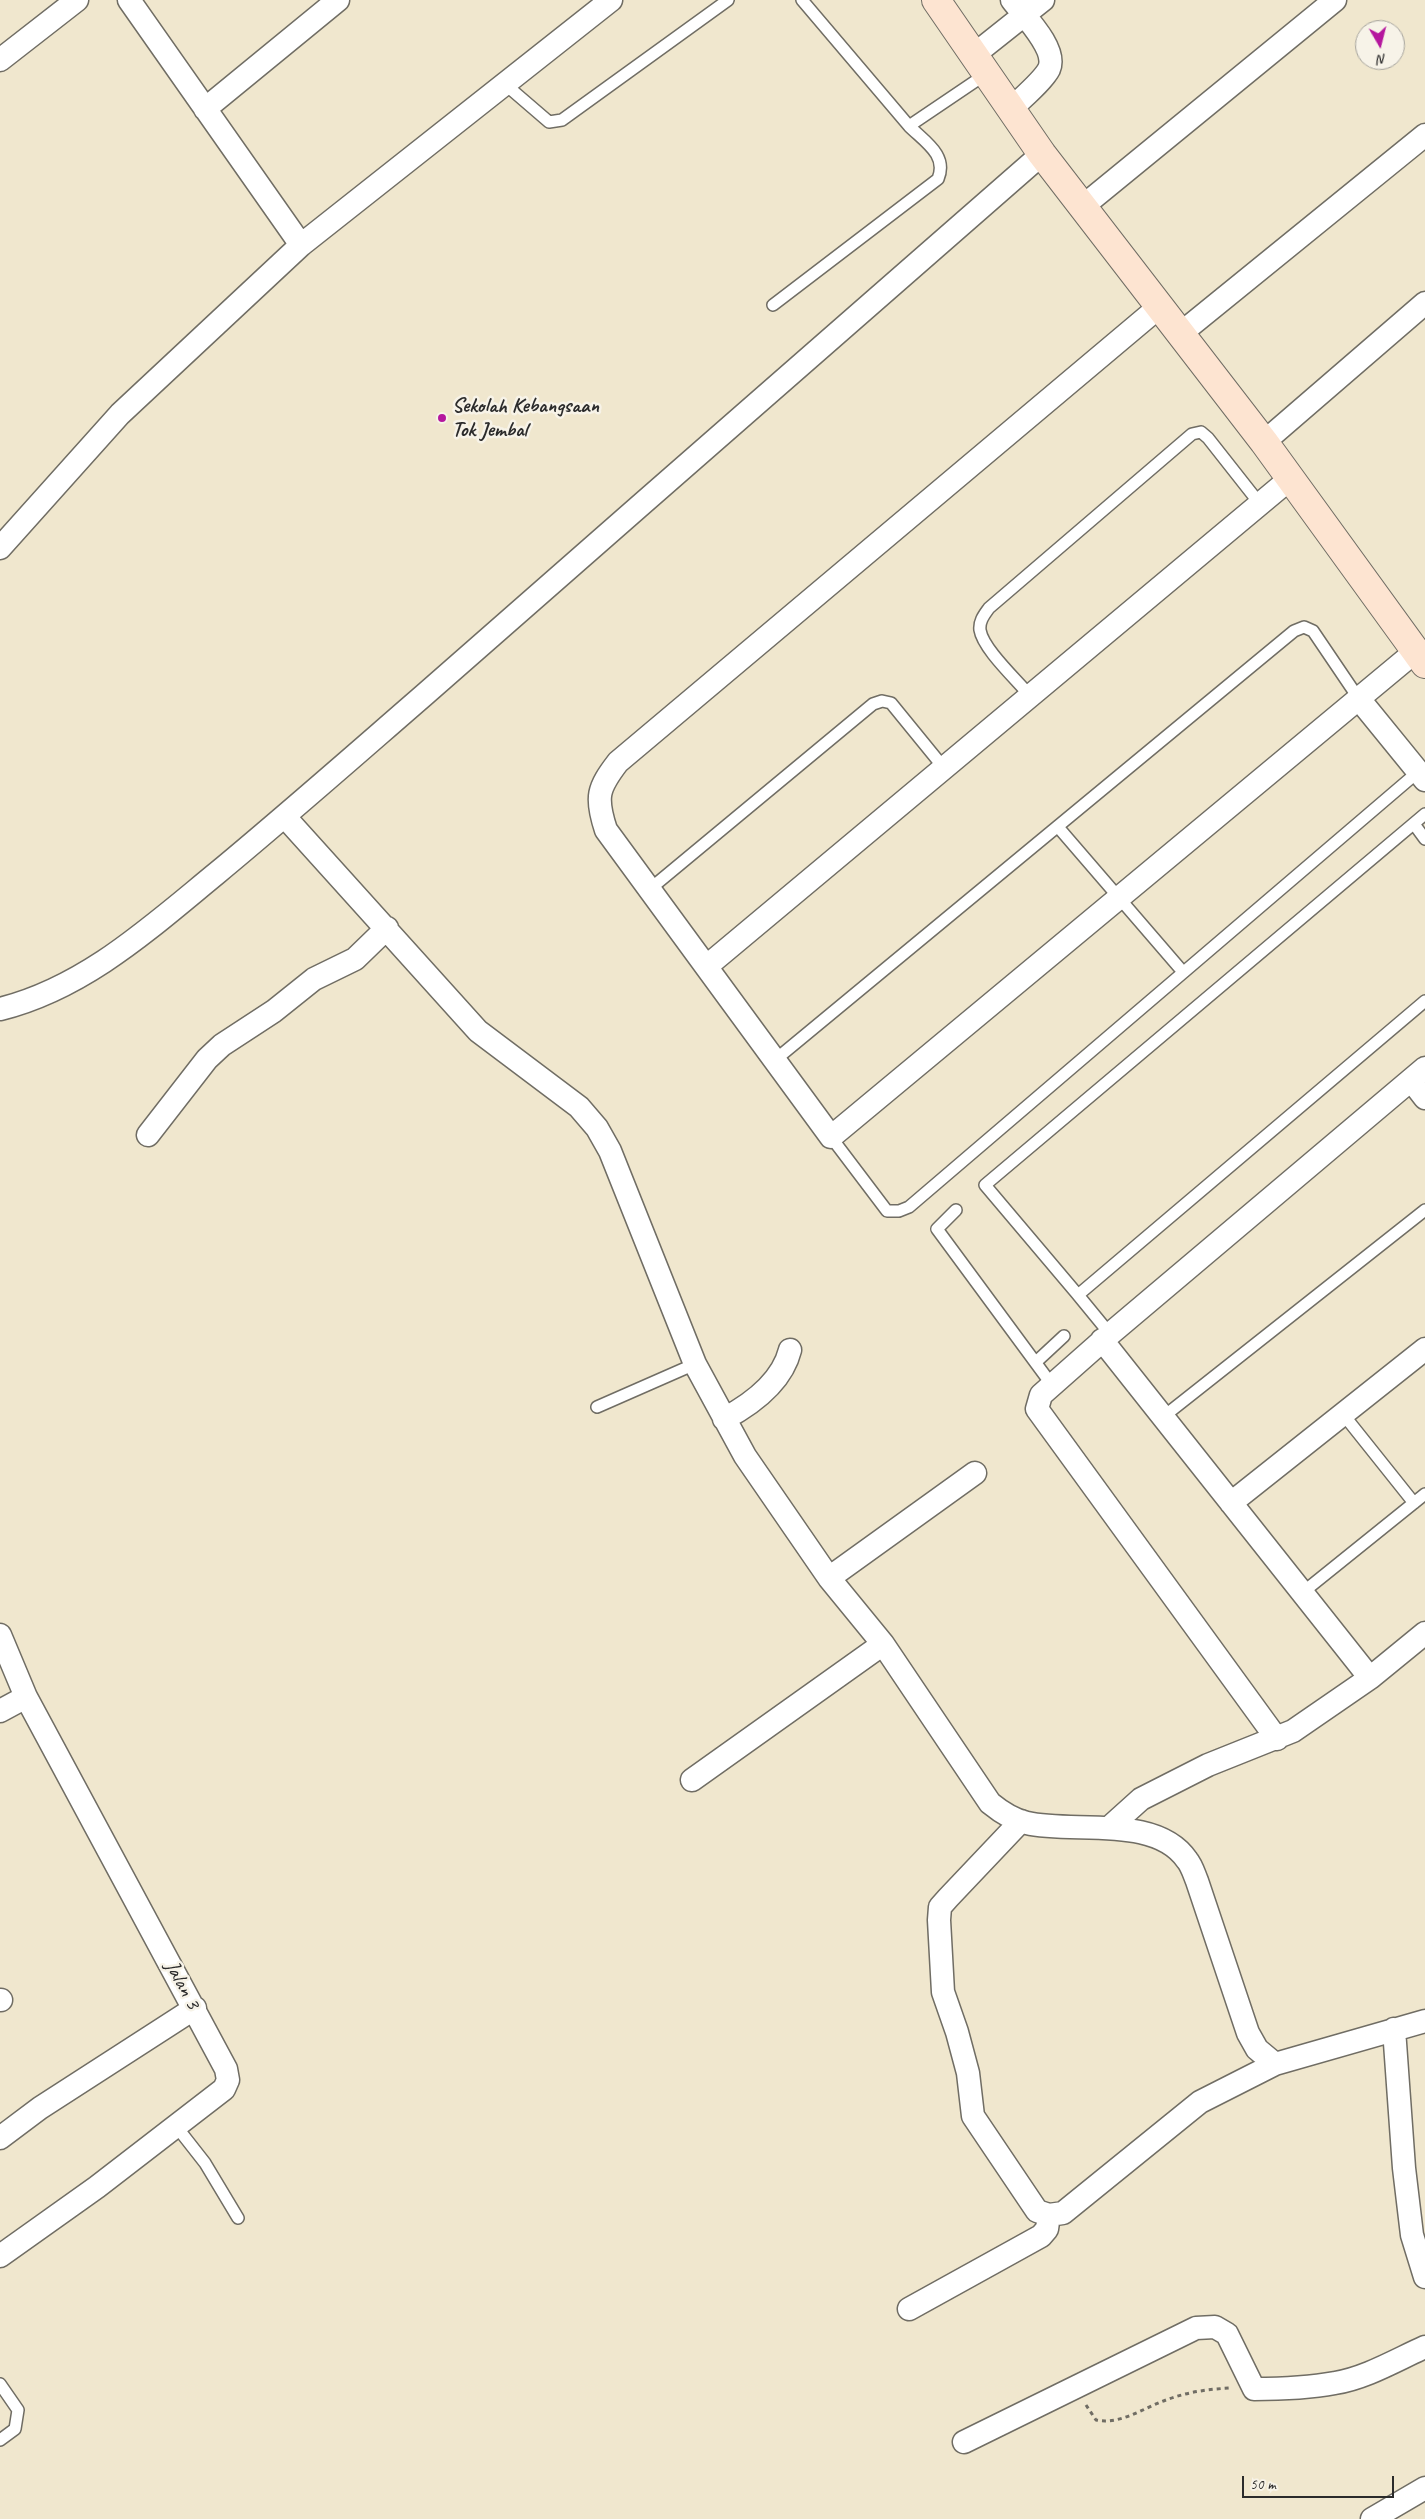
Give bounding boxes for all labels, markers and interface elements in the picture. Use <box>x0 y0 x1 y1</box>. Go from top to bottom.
north arrow <box>1355 20 1405 70</box>
text: N <box>1377 50 1388 68</box>
place label: Sekolah Kebangsaan Tok Jembal <box>452 393 599 443</box>
marker: Sekolah Kebangsaan Tok Jembal <box>436 412 448 424</box>
street label: Jalan 3 <box>159 1956 205 2014</box>
scale bar <box>1245 2466 1398 2498</box>
text: 50 m <box>1250 2475 1276 2494</box>

